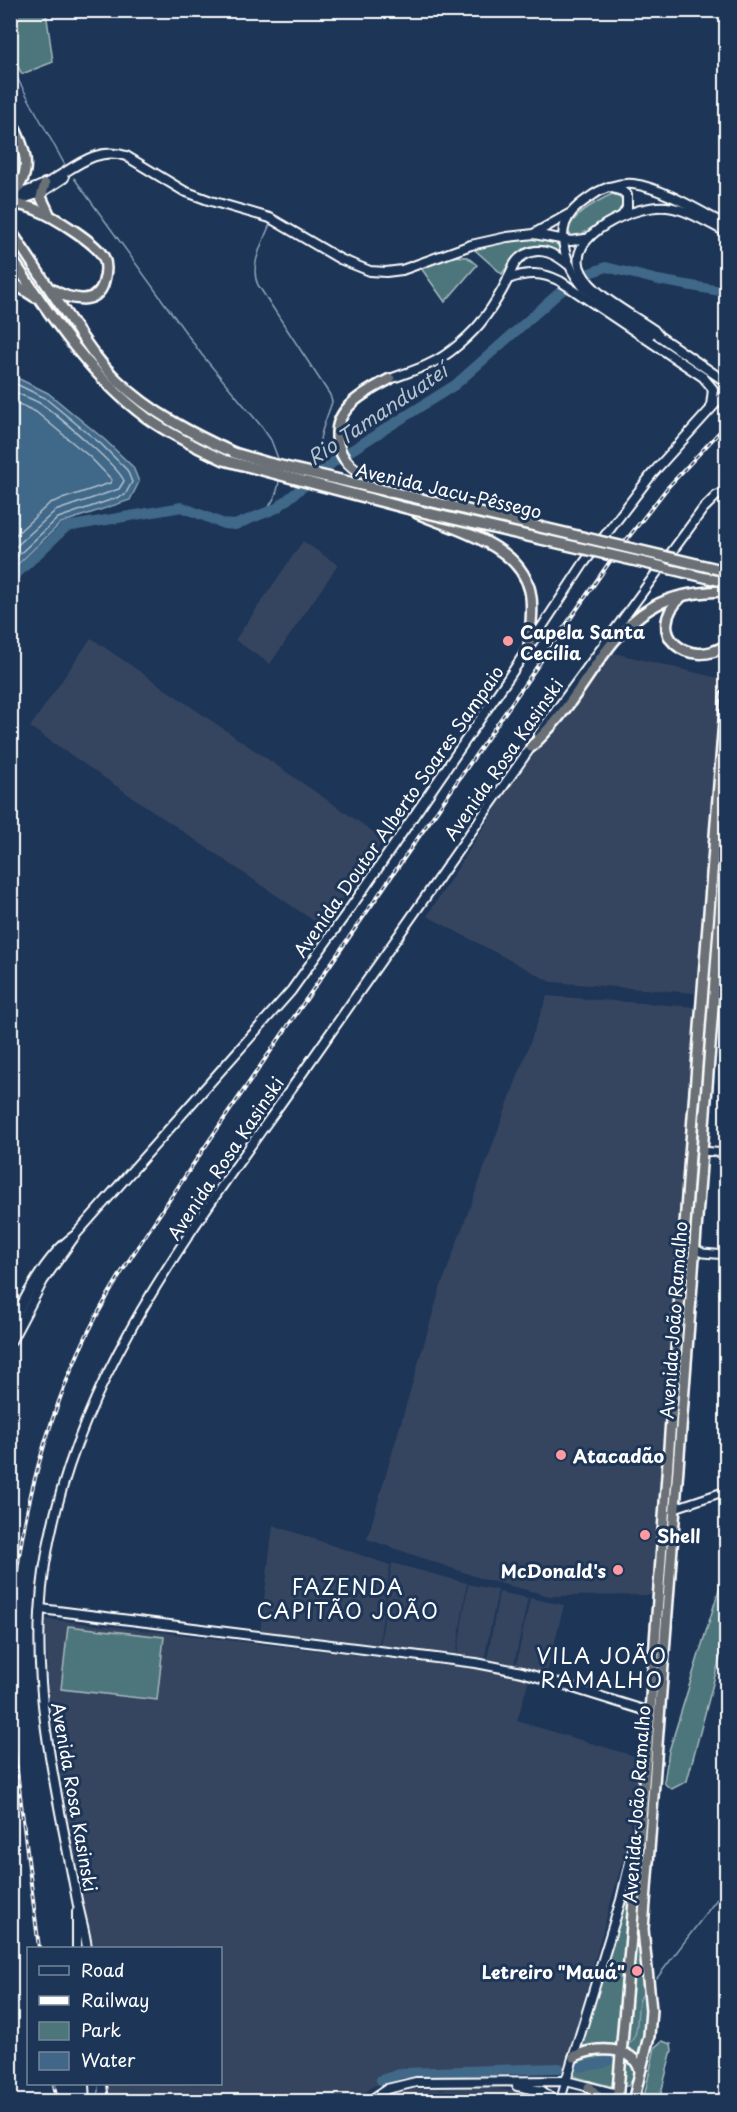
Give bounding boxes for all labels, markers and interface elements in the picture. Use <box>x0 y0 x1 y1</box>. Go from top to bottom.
water label: Rio Tamanduateí <box>301 354 456 472</box>
street label: Avenida Jacu-Pêssego <box>353 455 545 525</box>
place label: Capela Santa Cecília <box>520 618 645 666</box>
marker: Capela Santa Cecília <box>501 634 515 648</box>
street label: Avenida Doutor Alberto Soares Sampaio <box>286 659 510 963</box>
street label: Avenida Rosa Kasinski <box>437 673 569 845</box>
street label: Avenida Rosa Kasinski <box>160 1071 290 1245</box>
street label: Avenida João Ramalho <box>653 1220 693 1420</box>
place label: Atacadão <box>573 1442 665 1469</box>
marker: Atacadão <box>554 1448 568 1462</box>
place label: Shell <box>657 1522 700 1549</box>
marker: Shell <box>638 1528 652 1542</box>
place label: McDonald's <box>501 1557 606 1584</box>
marker: McDonald's <box>611 1563 625 1577</box>
district label: FAZENDA CAPITÃO JOÃO <box>257 1570 439 1626</box>
district label: VILA JOÃO RAMALHO <box>536 1639 668 1695</box>
street label: Avenida Rosa Kasinski <box>45 1700 105 1894</box>
street label: Avenida João Ramalho <box>616 1704 656 1904</box>
legend <box>27 1947 222 2085</box>
text: Road <box>81 1956 125 1983</box>
place label: Letreiro "Mauá" <box>482 1958 625 1985</box>
marker: Letreiro "Mauá" <box>630 1964 644 1978</box>
text: Railway <box>81 1986 149 2013</box>
text: Park <box>81 2016 121 2043</box>
text: Water <box>81 2046 136 2073</box>

